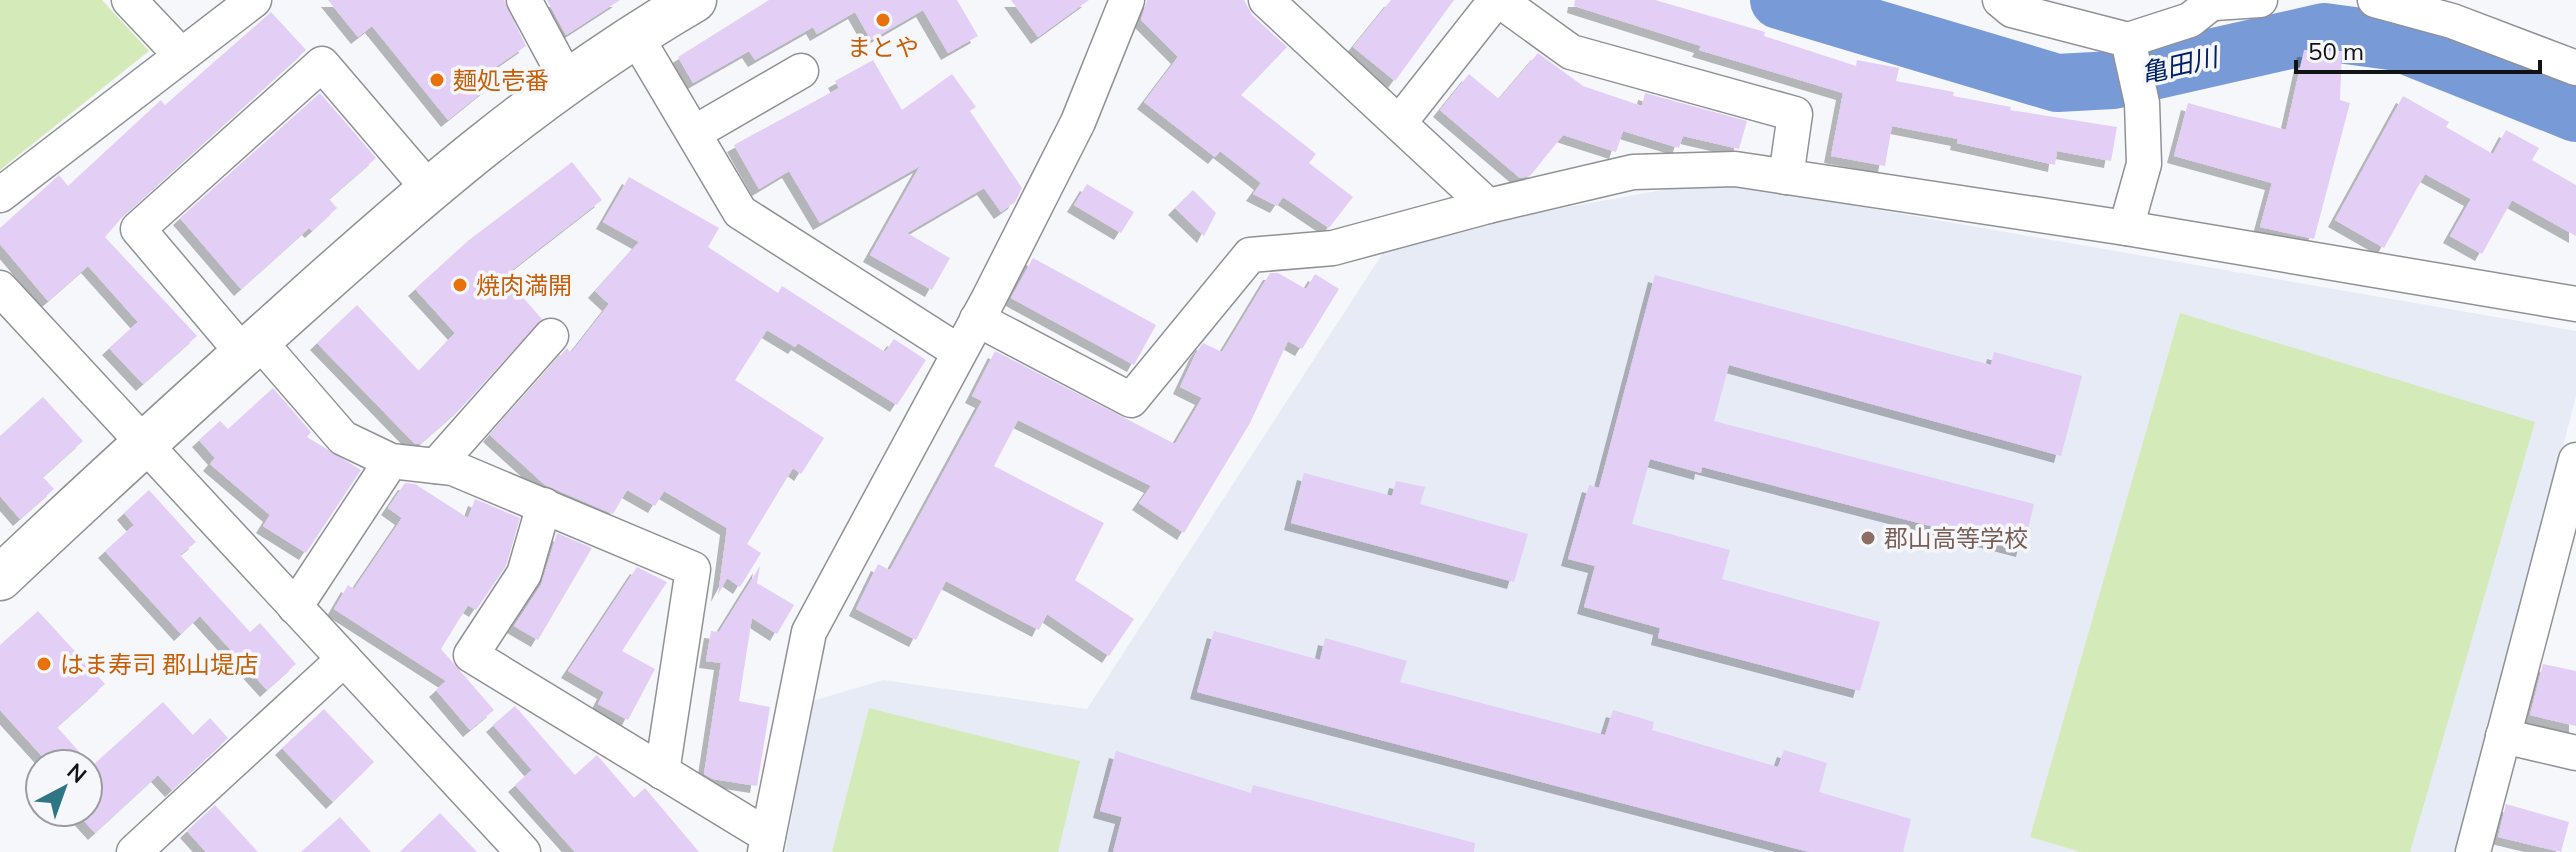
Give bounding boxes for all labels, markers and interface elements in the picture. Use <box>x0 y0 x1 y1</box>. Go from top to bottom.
marker: まとや <box>874 11 892 29</box>
scale bar <box>2296 24 2540 74</box>
place label: まとや <box>847 32 919 62</box>
text: 50 m <box>2308 36 2364 66</box>
water label: 亀田川 <box>2137 39 2224 90</box>
place label: 麺処壱番 <box>453 65 549 95</box>
marker: 麺処壱番 <box>428 71 446 89</box>
place label: 焼肉満開 <box>476 270 572 300</box>
marker: 焼肉満開 <box>451 276 469 294</box>
place label: 郡山高等学校 <box>1884 523 2028 553</box>
marker: 郡山高等学校 <box>1859 529 1877 547</box>
place label: はま寿司 郡山堤店 <box>60 649 258 679</box>
marker: はま寿司 郡山堤店 <box>35 655 53 673</box>
north arrow <box>24 748 104 828</box>
text: N <box>62 757 93 789</box>

